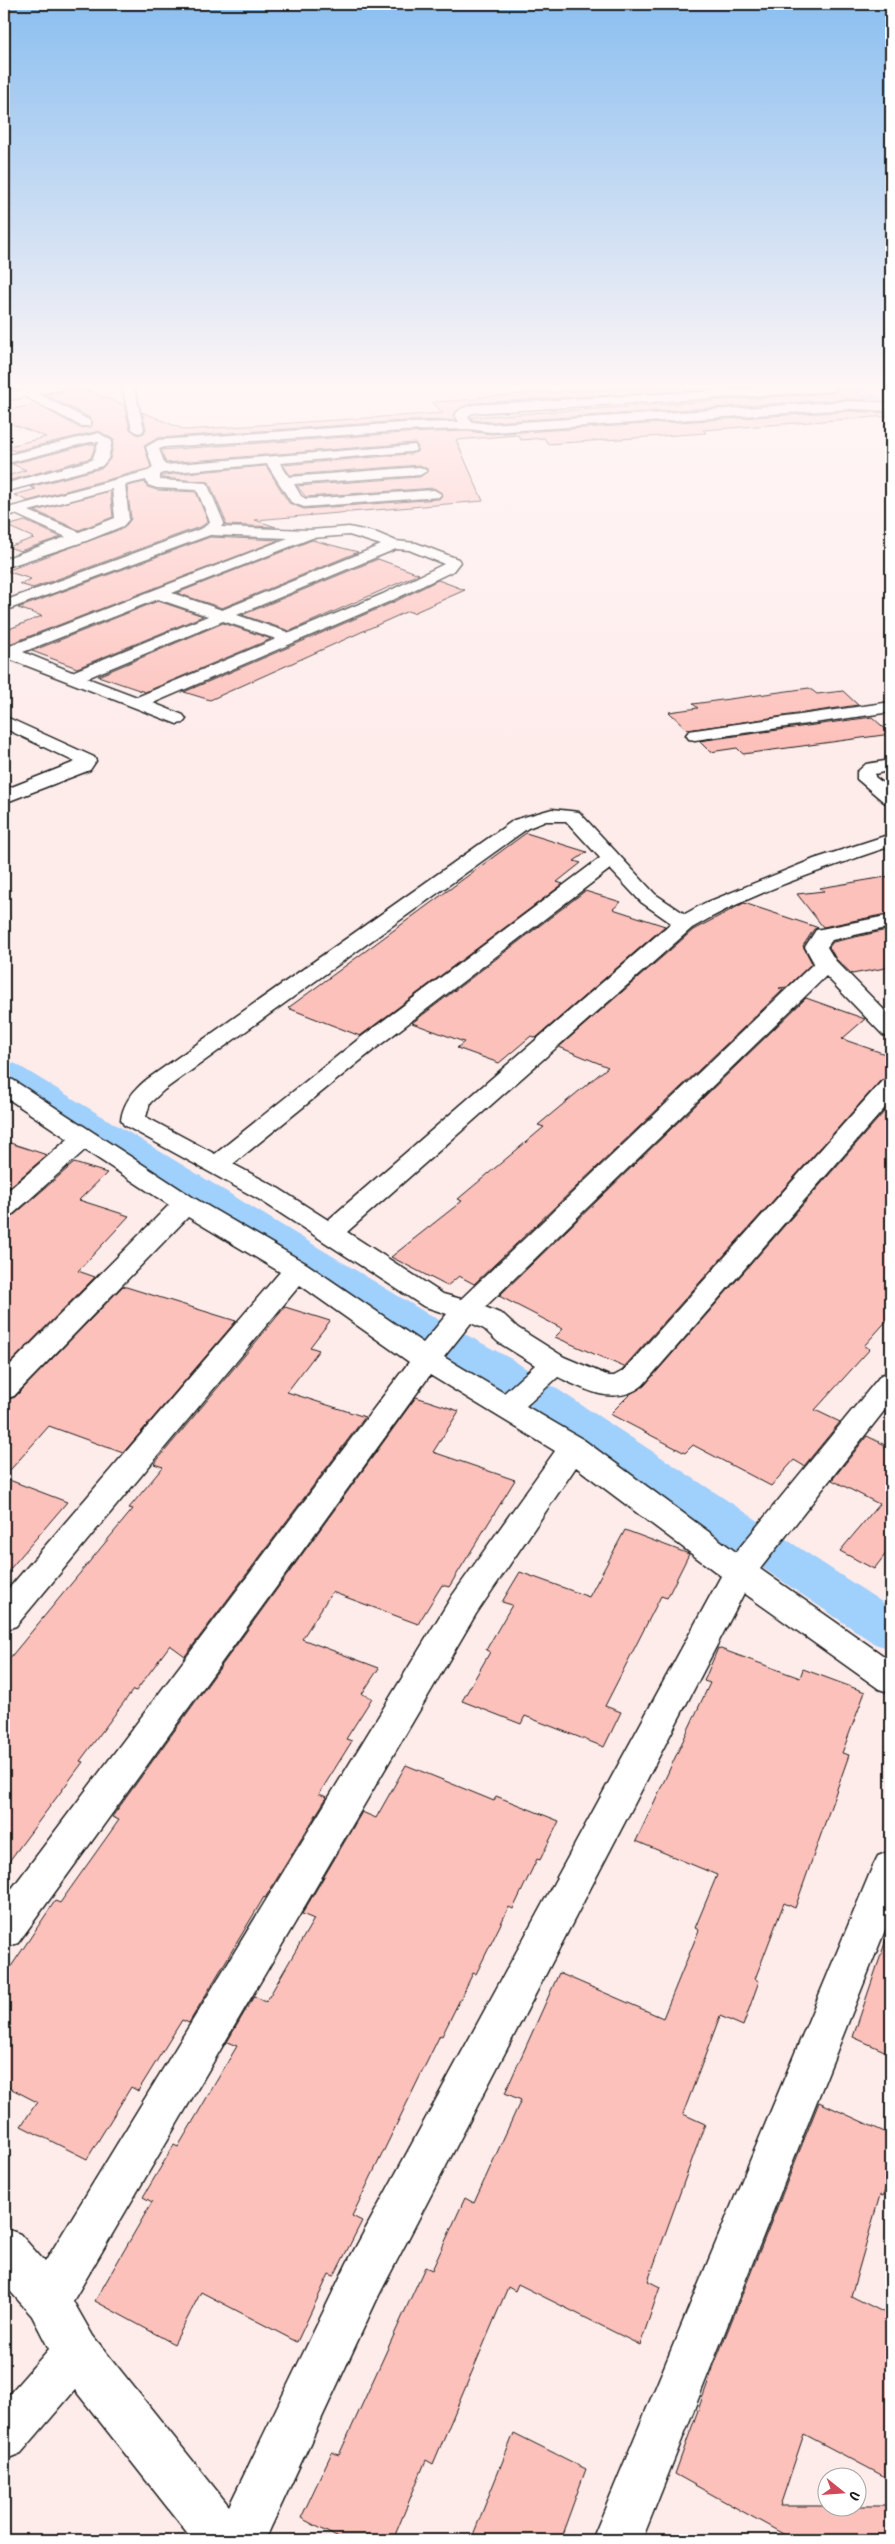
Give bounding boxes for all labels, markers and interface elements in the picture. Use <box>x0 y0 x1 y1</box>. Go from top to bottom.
north arrow <box>818 2466 868 2516</box>
text: U <box>842 2488 865 2503</box>

